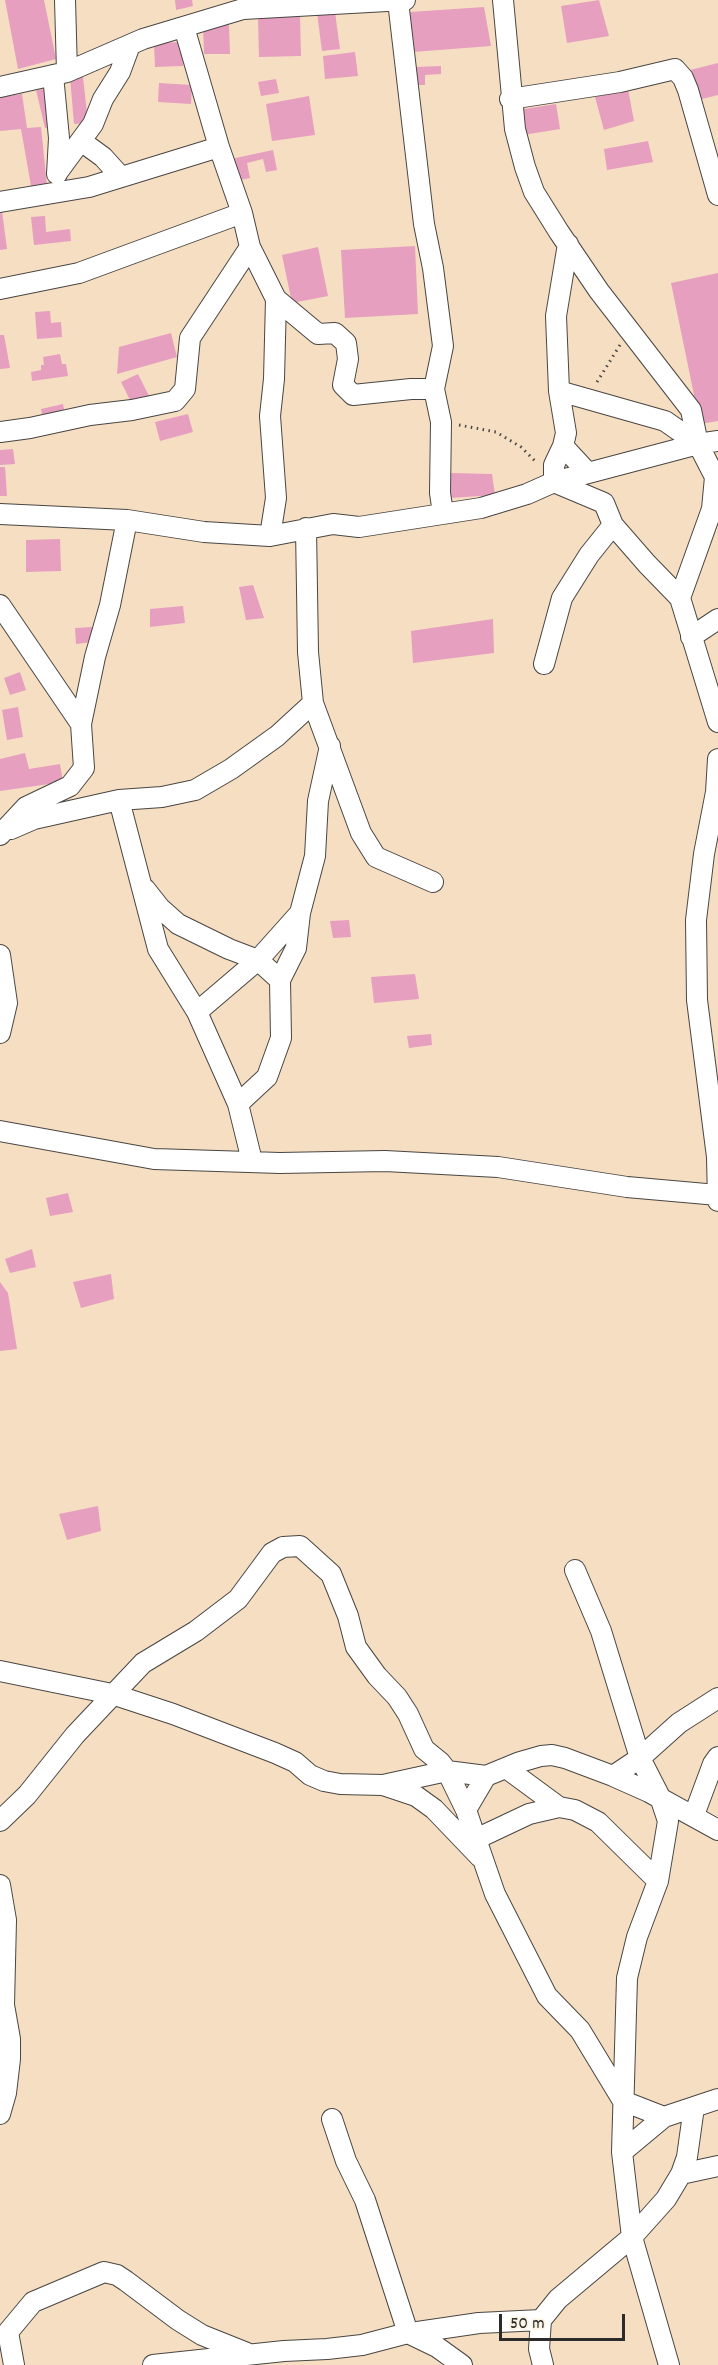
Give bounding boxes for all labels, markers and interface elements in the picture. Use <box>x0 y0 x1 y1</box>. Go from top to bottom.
scale bar <box>502 2302 628 2340</box>
text: 50 m <box>510 2312 545 2337</box>

